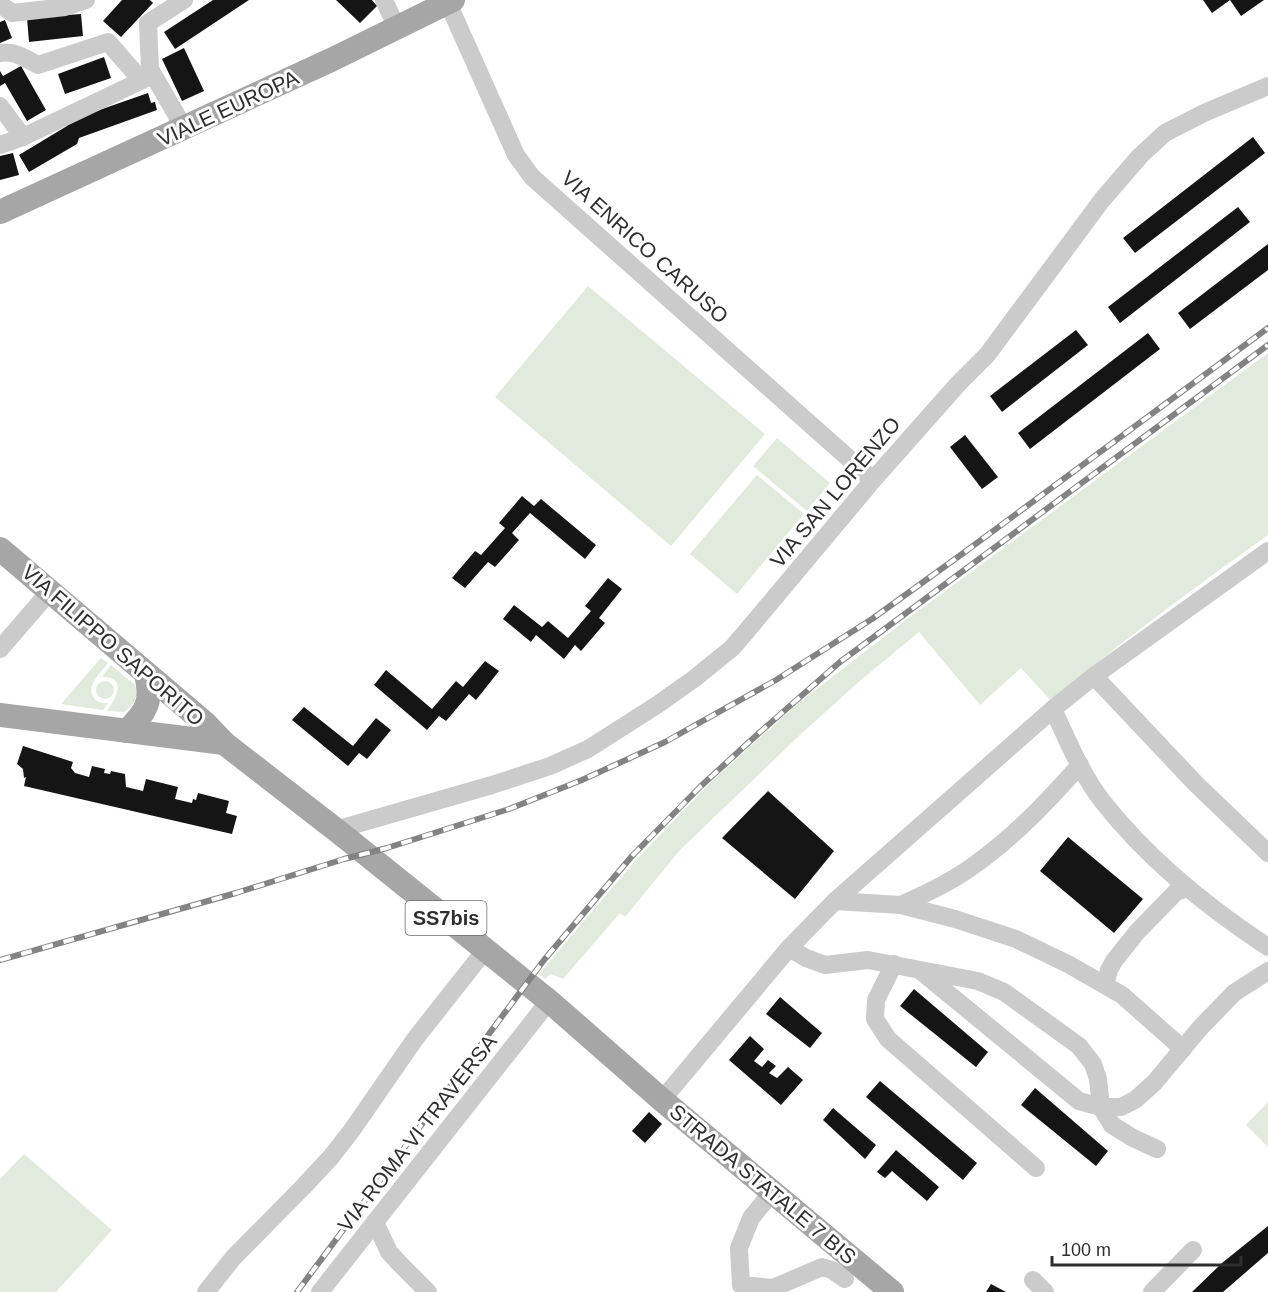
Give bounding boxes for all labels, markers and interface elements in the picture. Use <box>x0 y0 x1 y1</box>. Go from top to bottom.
street label: VIALE EUROPA <box>154 65 302 151</box>
street label: VIA ENRICO CARUSO <box>557 166 733 328</box>
street label: VIA SAN LORENZO <box>765 412 905 572</box>
street label: VIA FILIPPO SAPORITO <box>18 560 208 730</box>
road number: SS7bis <box>406 901 486 935</box>
street label: VIA ROMA VI TRAVERSA <box>333 1030 501 1236</box>
street label: STRADA STATALE 7 BIS <box>665 1099 861 1269</box>
scale bar <box>1052 1229 1241 1267</box>
text: 100 m <box>1061 1240 1111 1260</box>

